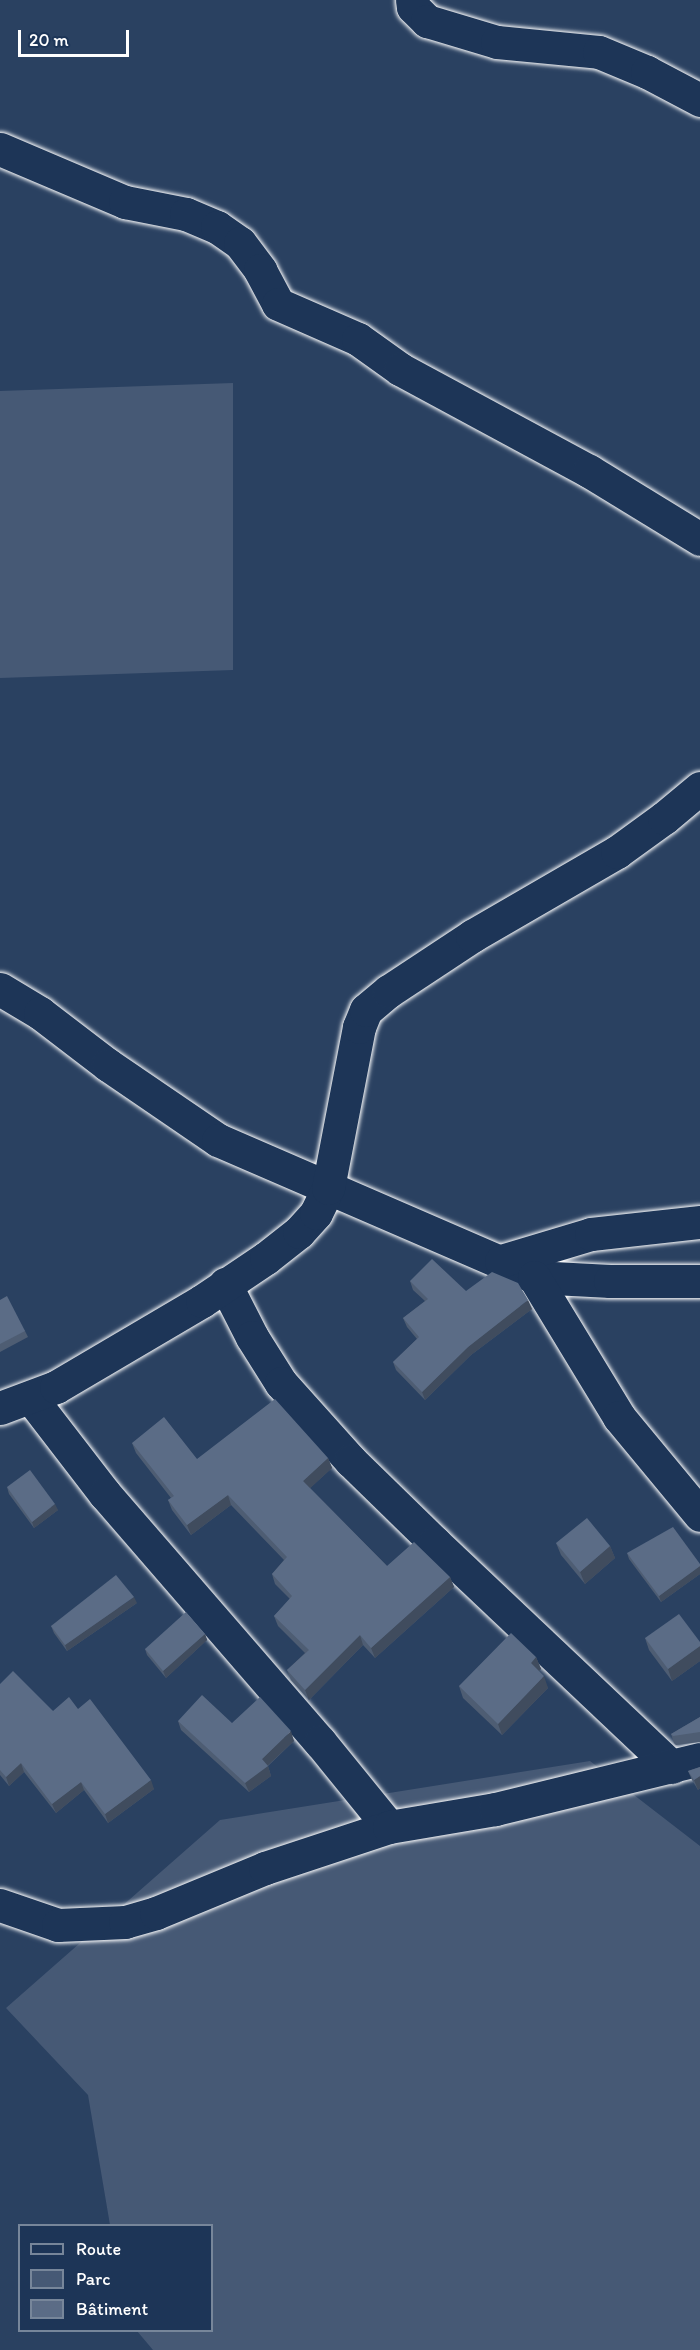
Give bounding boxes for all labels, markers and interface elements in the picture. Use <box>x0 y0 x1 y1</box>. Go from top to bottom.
scale bar <box>21 18 132 56</box>
text: 20 m <box>29 29 69 51</box>
legend <box>18 2224 213 2332</box>
text: Route <box>76 2238 121 2260</box>
text: Parc <box>76 2268 110 2290</box>
text: Bâtiment <box>76 2298 148 2320</box>

